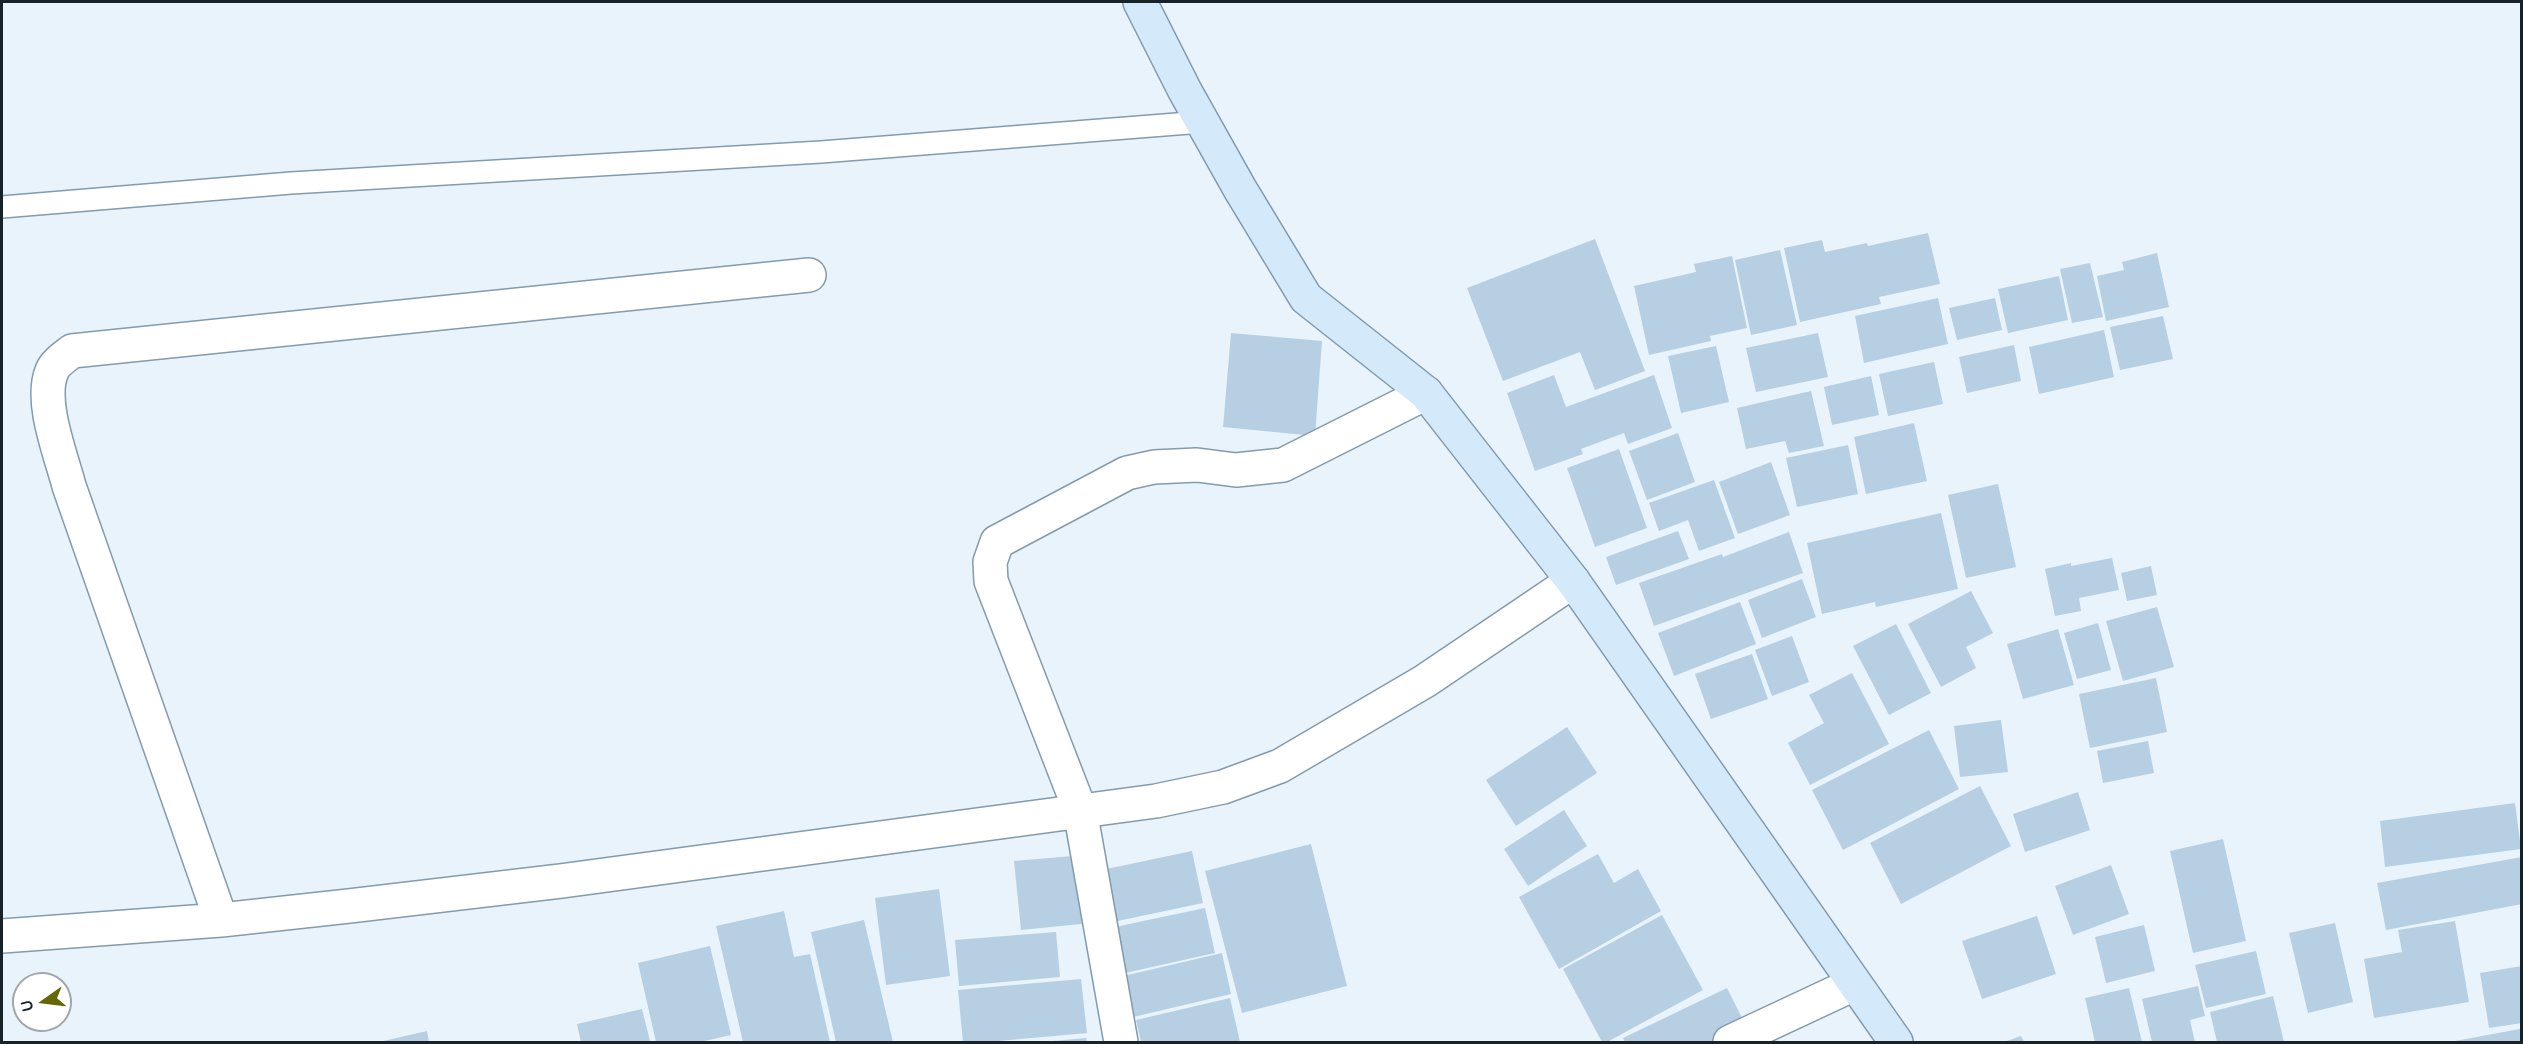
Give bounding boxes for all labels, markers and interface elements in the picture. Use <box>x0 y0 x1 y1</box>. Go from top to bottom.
north arrow <box>12 972 72 1032</box>
text: U <box>15 998 38 1014</box>

